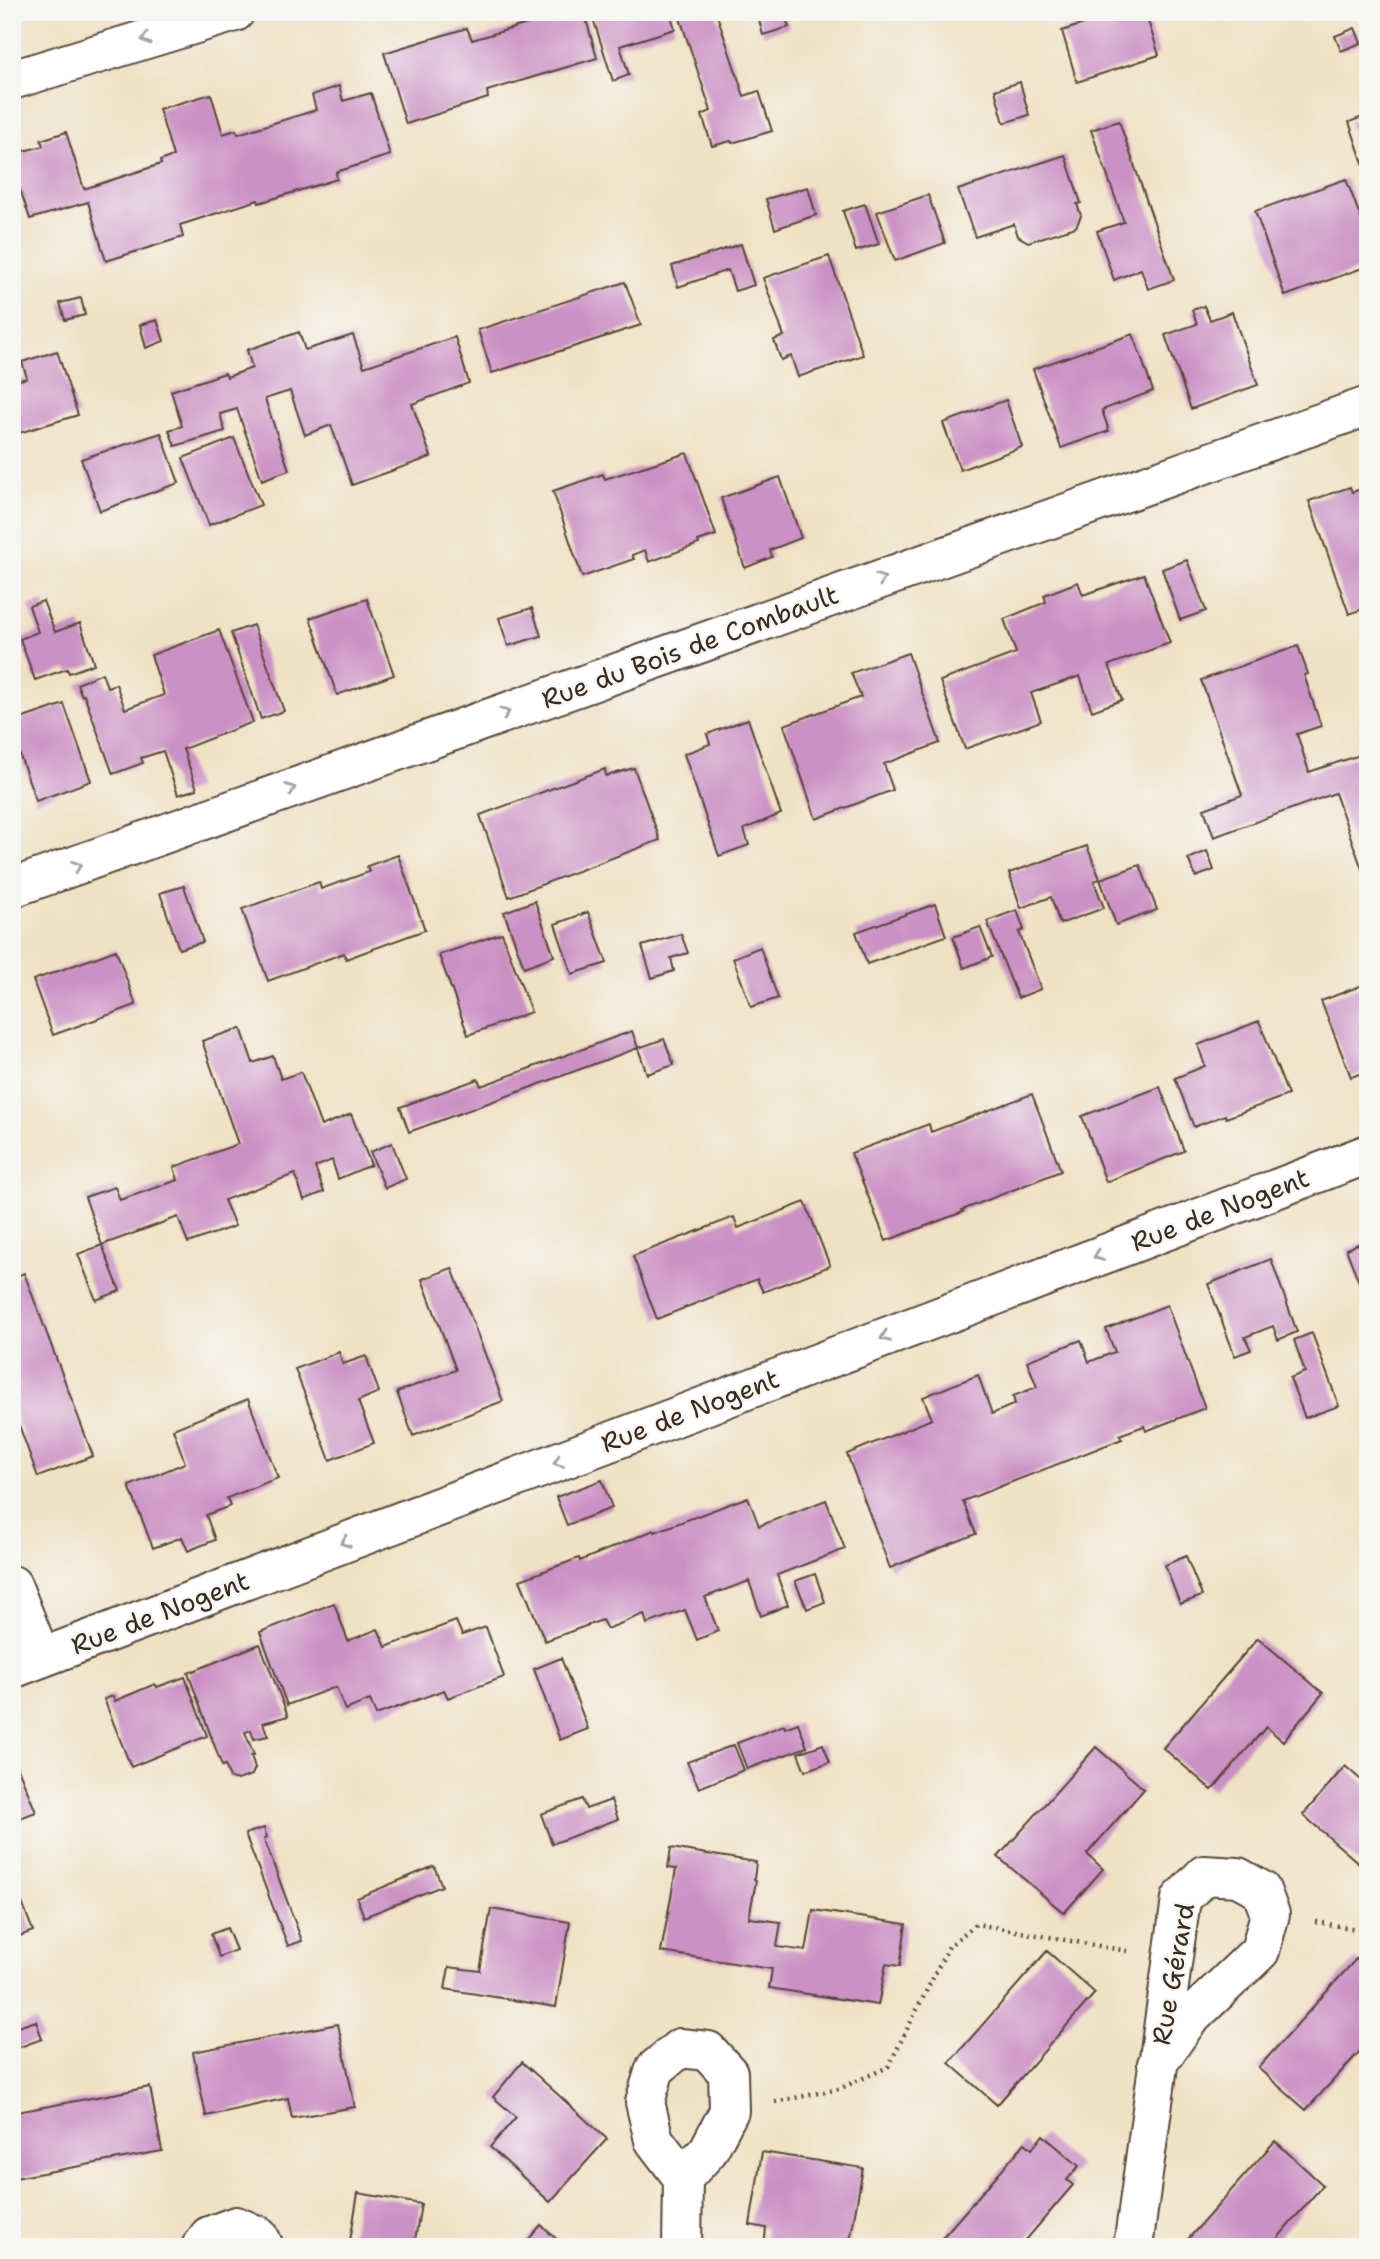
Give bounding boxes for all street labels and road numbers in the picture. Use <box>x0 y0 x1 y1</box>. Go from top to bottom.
street label: Rue du Bois de Combault <box>537 576 843 717</box>
street label: Rue de Nogent <box>1126 1159 1314 1260</box>
street label: Rue de Nogent <box>596 1360 784 1461</box>
street label: Rue de Nogent <box>66 1562 254 1663</box>
street label: Rue Gérard <box>1143 1900 1202 2048</box>

